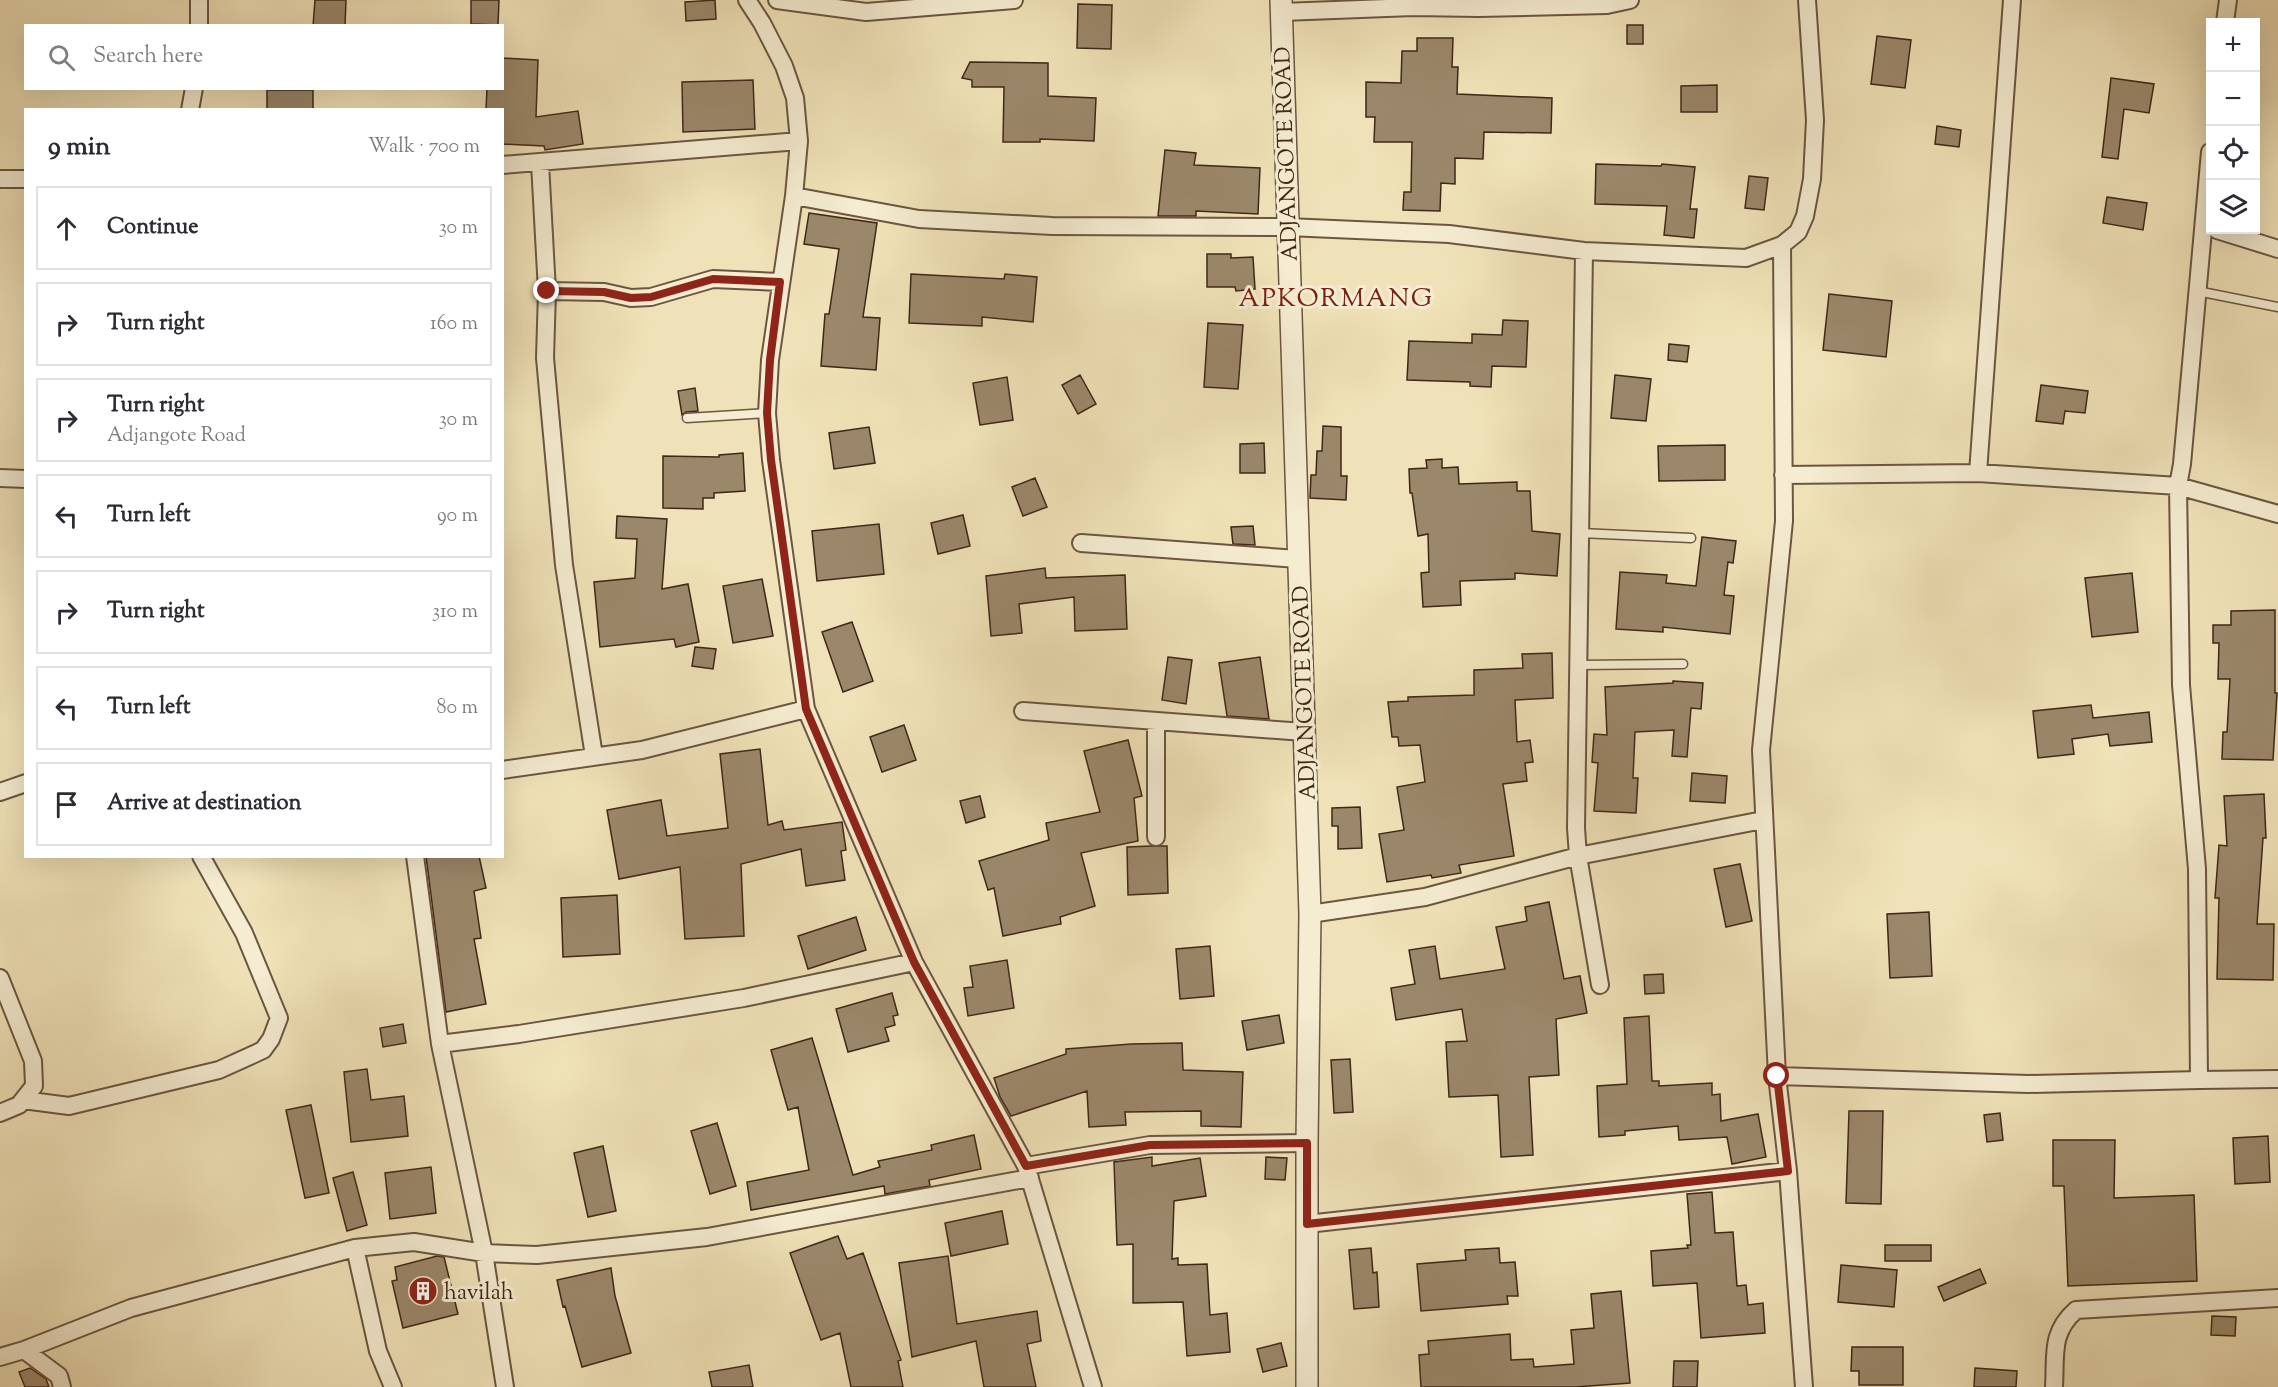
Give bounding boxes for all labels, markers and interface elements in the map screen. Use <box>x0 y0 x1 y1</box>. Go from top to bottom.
map controls <box>2206 18 2260 234</box>
button: + <box>2206 18 2260 72</box>
search box <box>24 24 504 90</box>
icon: search <box>45 41 78 74</box>
text: Search here <box>93 41 203 73</box>
street label: ADJANGOTE ROAD <box>1268 46 1308 262</box>
button: − <box>2206 72 2260 126</box>
button: locate <box>2206 126 2260 180</box>
text: 9 min <box>48 129 110 166</box>
text: Walk · 700 m <box>368 133 480 162</box>
button: layers <box>2206 180 2260 234</box>
icon: ahead <box>50 212 83 245</box>
text: Continue <box>107 212 198 244</box>
text: 30 m <box>439 214 478 243</box>
route end <box>533 277 559 303</box>
district label: APKORMANG <box>1239 281 1433 318</box>
icon: right <box>50 308 83 341</box>
text: Turn right <box>107 308 204 340</box>
text: 160 m <box>430 310 478 339</box>
text: Turn right <box>107 390 204 422</box>
icon: right <box>50 404 83 437</box>
text: 30 m <box>439 406 478 435</box>
text: Adjangote Road <box>107 422 246 451</box>
icon: left <box>50 500 83 533</box>
text: Turn left <box>107 500 190 532</box>
text: 90 m <box>437 502 478 531</box>
street label: ADJANGOTE ROAD <box>1286 585 1326 801</box>
icon: right <box>50 596 83 629</box>
text: Turn right <box>107 596 204 628</box>
text: 310 m <box>432 598 478 627</box>
icon: left <box>50 692 83 725</box>
text: Turn left <box>107 692 190 724</box>
text: 80 m <box>437 694 478 723</box>
icon: arrive <box>50 788 83 821</box>
text: Arrive at destination <box>107 788 302 820</box>
route start <box>1763 1062 1789 1088</box>
building icon: havilah <box>407 1275 439 1307</box>
place label: havilah <box>444 1278 514 1310</box>

